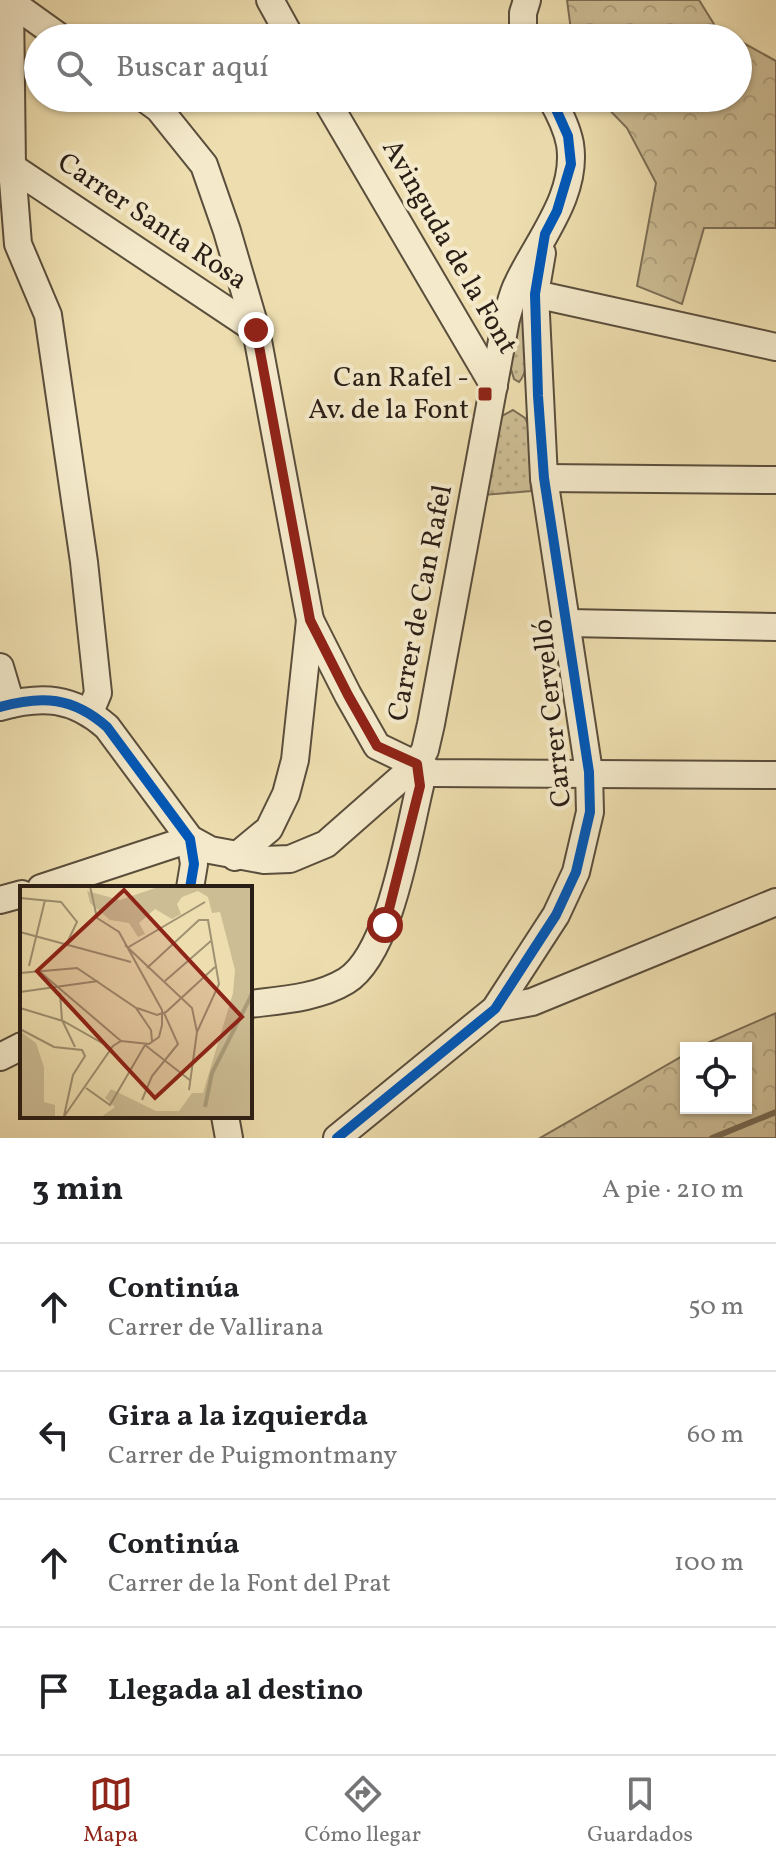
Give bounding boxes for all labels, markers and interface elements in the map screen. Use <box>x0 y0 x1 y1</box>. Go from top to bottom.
search box <box>24 24 752 112</box>
icon: search <box>52 46 96 90</box>
text: Buscar aquí <box>116 47 269 89</box>
street label: Avinguda de la Font <box>372 133 526 361</box>
street label: Carrer Santa Rosa <box>49 144 255 300</box>
route end <box>238 312 274 348</box>
place label: Can Rafel - Av. de la Font <box>308 359 469 430</box>
marker: Can Rafel - Av. de la Font <box>476 385 494 403</box>
street label: Carrer de Can Rafel <box>379 482 463 724</box>
street label: Carrer Cervelló <box>524 617 582 809</box>
inset map <box>20 886 252 1118</box>
route start <box>367 907 403 943</box>
map controls <box>680 1042 752 1114</box>
button: locate <box>680 1042 752 1114</box>
text: 3 min <box>32 1167 123 1214</box>
text: A pie · 210 m <box>602 1172 744 1208</box>
text: Continúa <box>108 1268 240 1310</box>
icon: ahead <box>32 1285 76 1329</box>
text: 50 m <box>688 1289 744 1325</box>
text: Carrer de Vallirana <box>108 1310 324 1346</box>
text: Gira a la izquierda <box>108 1396 368 1438</box>
icon: left <box>32 1413 76 1457</box>
text: 60 m <box>687 1417 744 1453</box>
text: Carrer de Puigmontmany <box>108 1438 397 1474</box>
text: Continúa <box>108 1524 240 1566</box>
icon: ahead <box>32 1541 76 1585</box>
text: 100 m <box>674 1545 744 1581</box>
text: Carrer de la Font del Prat <box>108 1566 391 1602</box>
icon: arrive <box>32 1669 76 1713</box>
text: Llegada al destino <box>108 1670 363 1712</box>
tab: Mapa <box>83 1772 138 1851</box>
tab: Cómo llegar <box>304 1772 421 1851</box>
tab: Guardados <box>587 1772 693 1851</box>

